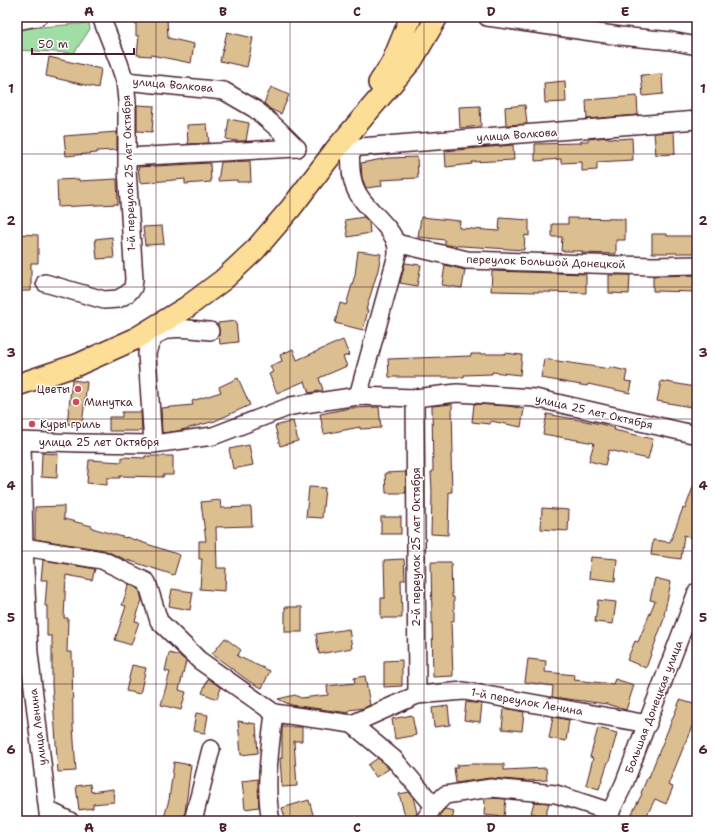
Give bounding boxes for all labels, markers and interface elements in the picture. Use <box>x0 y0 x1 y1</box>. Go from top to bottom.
text: A <box>84 3 94 20</box>
text: B <box>219 3 227 20</box>
text: C <box>353 3 361 20</box>
text: D <box>486 3 496 20</box>
text: E <box>621 3 630 20</box>
scale bar <box>32 30 134 56</box>
text: 50 m <box>38 36 68 52</box>
street label: улица Волкова <box>132 74 214 96</box>
text: 1 <box>8 80 14 97</box>
text: 1 <box>700 80 706 97</box>
street label: 1-й переулок 25 лет Октября <box>119 94 139 252</box>
street label: улица Волкова <box>476 125 558 145</box>
text: 2 <box>6 212 16 229</box>
text: 2 <box>698 212 708 229</box>
street label: переулок Большой Донецкой <box>466 252 626 272</box>
text: 3 <box>6 344 16 361</box>
text: 3 <box>698 344 708 361</box>
place label: Цветы <box>37 382 70 397</box>
marker: Цветы <box>73 384 83 394</box>
street label: улица 25 лет Октября <box>534 391 654 433</box>
place label: Минутка <box>84 395 133 410</box>
marker: Минутка <box>71 397 81 407</box>
place label: Куры гриль <box>40 417 101 432</box>
marker: Куры гриль <box>27 419 37 429</box>
street label: улица 25 лет Октября <box>39 435 159 450</box>
street label: 2-й переулок 25 лет Октября <box>409 467 424 627</box>
text: 4 <box>6 477 16 494</box>
text: 4 <box>698 477 708 494</box>
text: 5 <box>7 609 15 626</box>
text: 5 <box>699 609 707 626</box>
street label: Большая Донецкая улица <box>622 638 686 776</box>
street label: 1-й переулок Ленина <box>470 685 584 719</box>
street label: улица Ленина <box>26 688 50 766</box>
text: 6 <box>6 741 16 758</box>
text: 6 <box>698 741 708 758</box>
text: A <box>84 819 94 836</box>
text: B <box>219 819 227 836</box>
text: C <box>353 819 361 836</box>
text: D <box>486 819 496 836</box>
text: E <box>621 819 630 836</box>

